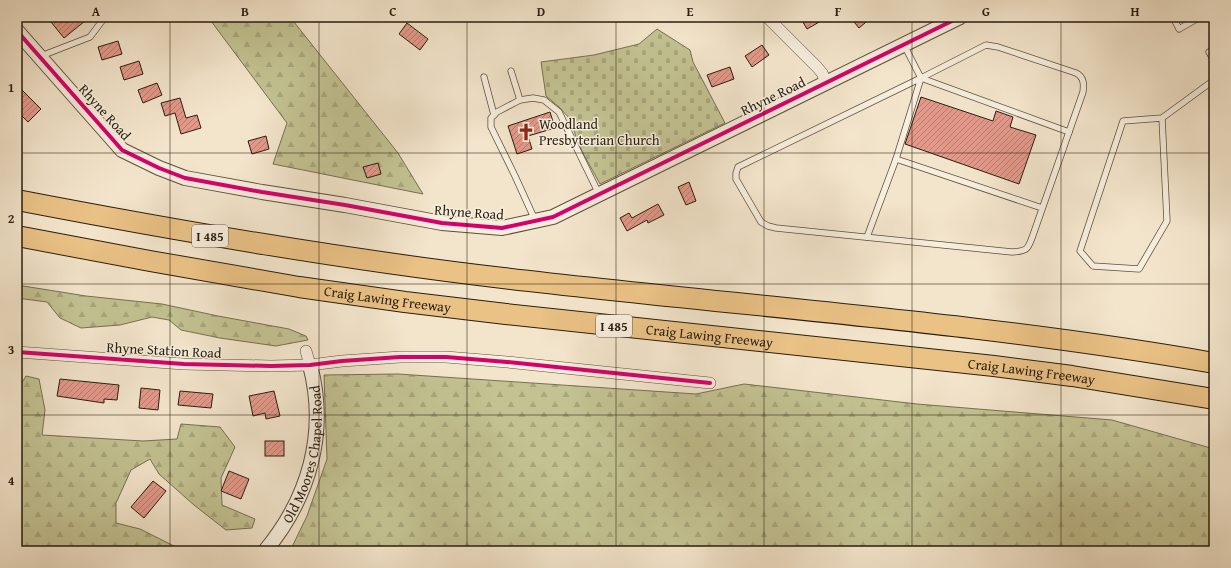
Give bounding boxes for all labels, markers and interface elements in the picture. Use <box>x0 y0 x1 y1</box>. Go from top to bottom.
text: A <box>92 2 101 21</box>
text: B <box>241 2 249 21</box>
text: C <box>389 2 397 21</box>
text: D <box>537 2 545 21</box>
text: E <box>687 2 694 21</box>
text: F <box>835 2 842 21</box>
text: G <box>982 2 990 21</box>
text: H <box>1130 2 1140 21</box>
street label: Rhyne Road <box>737 72 809 120</box>
text: 1 <box>8 78 14 97</box>
street label: Rhyne Road <box>74 79 136 145</box>
place label: Woodland Presbyterian Church <box>539 114 660 150</box>
church icon: Woodland Presbyterian Church <box>516 122 536 142</box>
street label: Rhyne Road <box>434 200 505 224</box>
text: 2 <box>8 209 15 228</box>
road number: I 485 <box>192 225 228 247</box>
street label: Craig Lawing Freeway <box>323 281 452 317</box>
road number: I 485 <box>596 315 632 337</box>
street label: Craig Lawing Freeway <box>645 319 774 352</box>
street label: Rhyne Station Road <box>106 337 222 363</box>
text: 3 <box>8 340 14 359</box>
street label: Craig Lawing Freeway <box>967 353 1096 390</box>
street label: Old Moores Chapel Road <box>277 384 327 527</box>
text: 4 <box>8 471 15 490</box>

